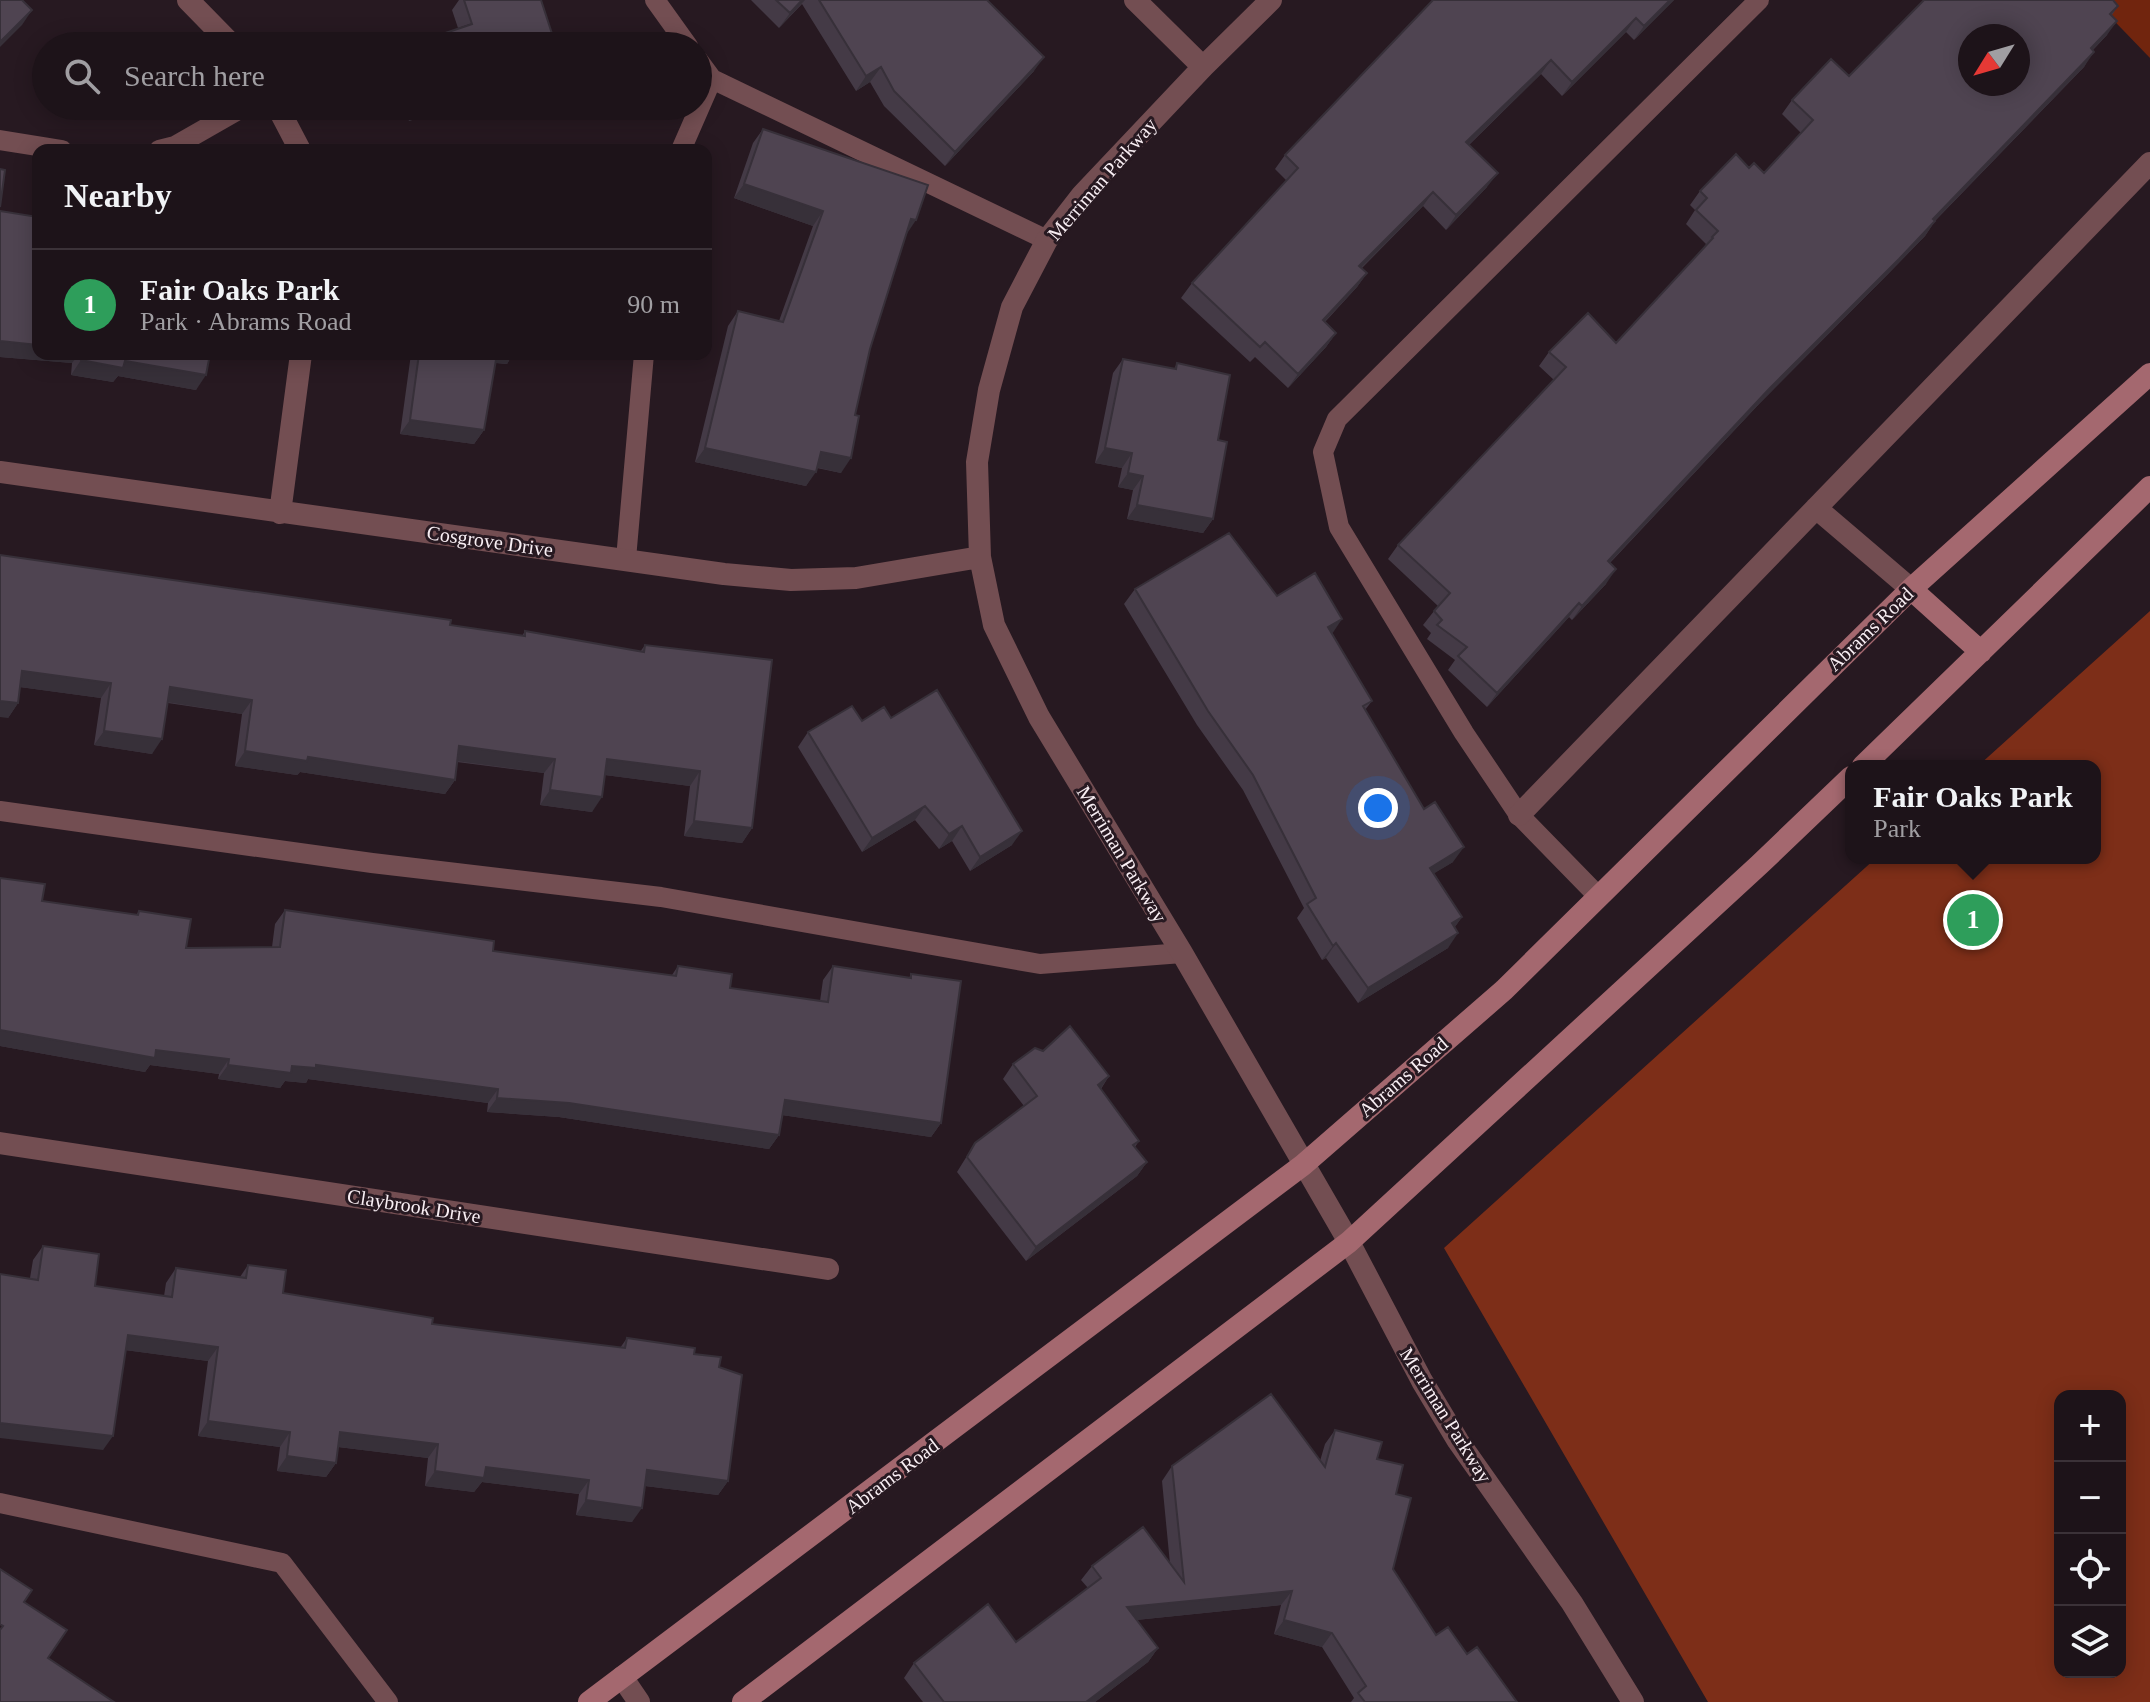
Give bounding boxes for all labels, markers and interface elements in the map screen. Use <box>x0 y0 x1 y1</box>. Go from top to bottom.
north arrow <box>1958 24 2030 96</box>
search box <box>32 32 712 120</box>
icon: search <box>60 54 104 98</box>
text: Search here <box>124 59 265 92</box>
street label: Merriman Parkway <box>1043 113 1162 245</box>
text: Nearby <box>64 177 172 214</box>
text: Fair Oaks Park <box>140 273 339 306</box>
text: 1 <box>84 290 97 319</box>
text: 90 m <box>627 290 680 319</box>
text: Park · Abrams Road <box>140 307 352 336</box>
street label: Cosgrove Drive <box>425 521 555 562</box>
street label: Abrams Road <box>1823 583 1917 675</box>
popup <box>1845 760 2101 864</box>
text: Fair Oaks Park <box>1873 780 2073 813</box>
street label: Merriman Parkway <box>1072 782 1171 927</box>
your location <box>1358 788 1398 828</box>
text: Park <box>1873 814 1921 843</box>
pin: 1 <box>1947 890 1999 950</box>
street label: Abrams Road <box>1354 1032 1452 1122</box>
street label: Claybrook Drive <box>345 1185 482 1228</box>
street label: Merriman Parkway <box>1395 1343 1496 1487</box>
map controls <box>2054 1390 2126 1678</box>
button: + <box>2054 1390 2126 1462</box>
street label: Abrams Road <box>841 1434 943 1518</box>
button: − <box>2054 1462 2126 1534</box>
button: locate <box>2054 1534 2126 1606</box>
button: layers <box>2054 1606 2126 1678</box>

